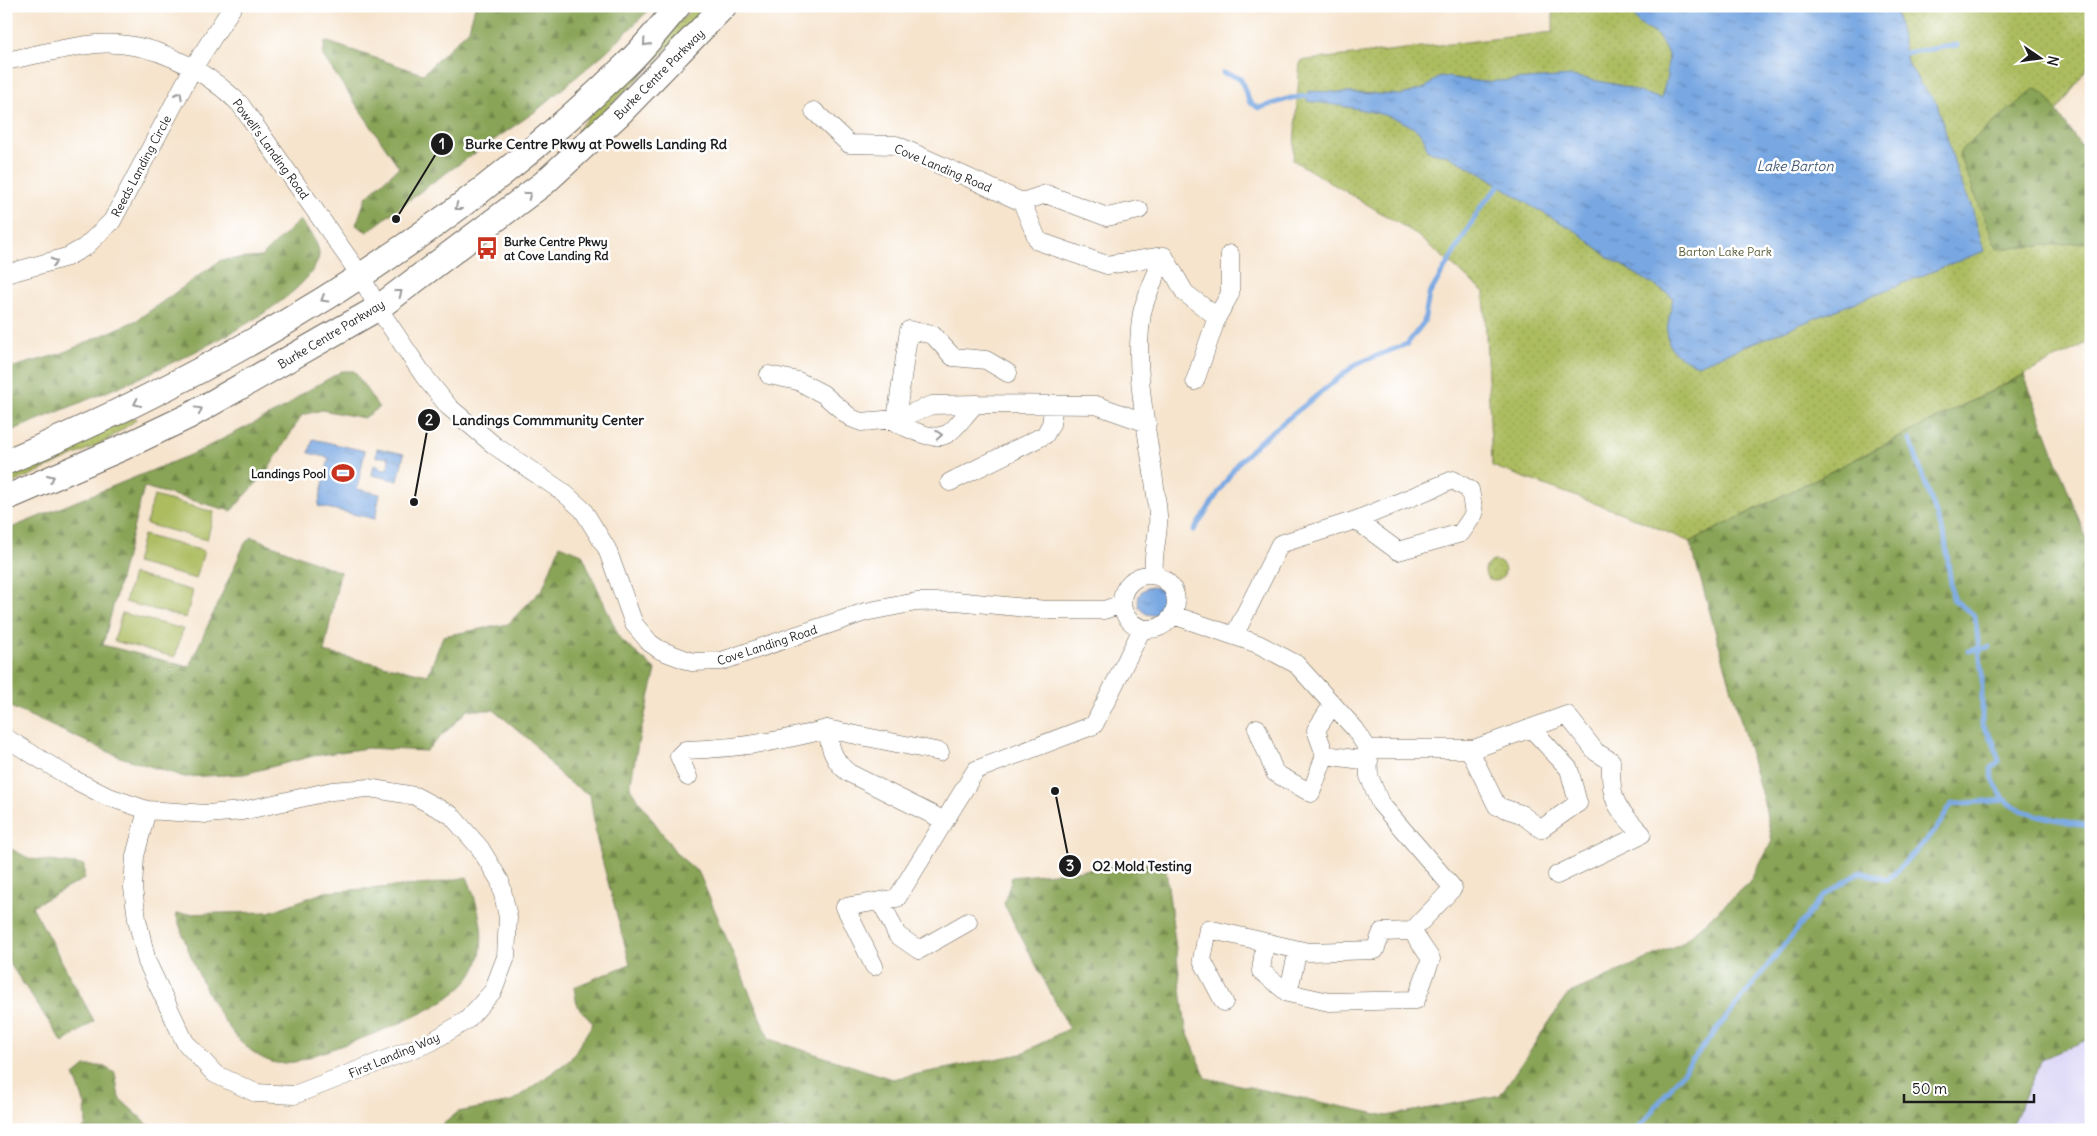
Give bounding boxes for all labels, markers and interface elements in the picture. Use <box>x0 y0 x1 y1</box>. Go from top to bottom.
street label: Burke Centre Parkway <box>611 26 707 122</box>
north arrow <box>2014 32 2064 82</box>
one-way arrow <box>643 37 652 46</box>
text: N <box>2043 54 2063 68</box>
one-way arrow <box>172 92 182 101</box>
street label: Powell's Landing Road <box>230 96 312 202</box>
street label: Reeds Landing Circle <box>108 113 174 219</box>
callout: Burke Centre Pkwy at Powells Landing Rd <box>430 129 737 158</box>
text: 1 <box>439 134 445 153</box>
text: Burke Centre Pkwy at Powells Landing Rd <box>465 135 728 153</box>
street label: Cove Landing Road <box>892 141 994 195</box>
water label: Lake Barton <box>1757 157 1834 175</box>
one-way arrow <box>522 192 531 200</box>
one-way arrow <box>455 202 464 210</box>
place label: Burke Centre Pkwy at Cove Landing Rd <box>504 234 609 264</box>
bus stop icon: Burke Centre Pkwy at Cove Landing Rd <box>474 235 500 261</box>
park label: Barton Lake Park <box>1678 244 1772 259</box>
one-way arrow <box>49 257 57 267</box>
one-way arrow <box>393 290 402 298</box>
one-way arrow <box>321 292 330 302</box>
street label: Burke Centre Parkway <box>275 296 387 372</box>
one-way arrow <box>133 397 142 407</box>
callout: Landings Commmunity Center <box>417 406 654 435</box>
one-way arrow <box>193 407 202 417</box>
text: 2 <box>425 410 433 429</box>
text: Landings Commmunity Center <box>452 411 644 429</box>
one-way arrow <box>935 430 943 441</box>
sports icon: Landings Pool <box>330 460 356 486</box>
place label: Landings Pool <box>251 466 326 482</box>
one-way arrow <box>46 474 55 485</box>
street label: Cove Landing Road <box>715 622 819 668</box>
callout: O2 Mold Testing <box>1057 852 1202 881</box>
text: 3 <box>1066 856 1074 875</box>
text: O2 Mold Testing <box>1092 857 1192 875</box>
street label: First Landing Way <box>346 1029 442 1081</box>
scale bar <box>1904 1071 2034 1103</box>
text: 50 m <box>1912 1079 1947 1098</box>

